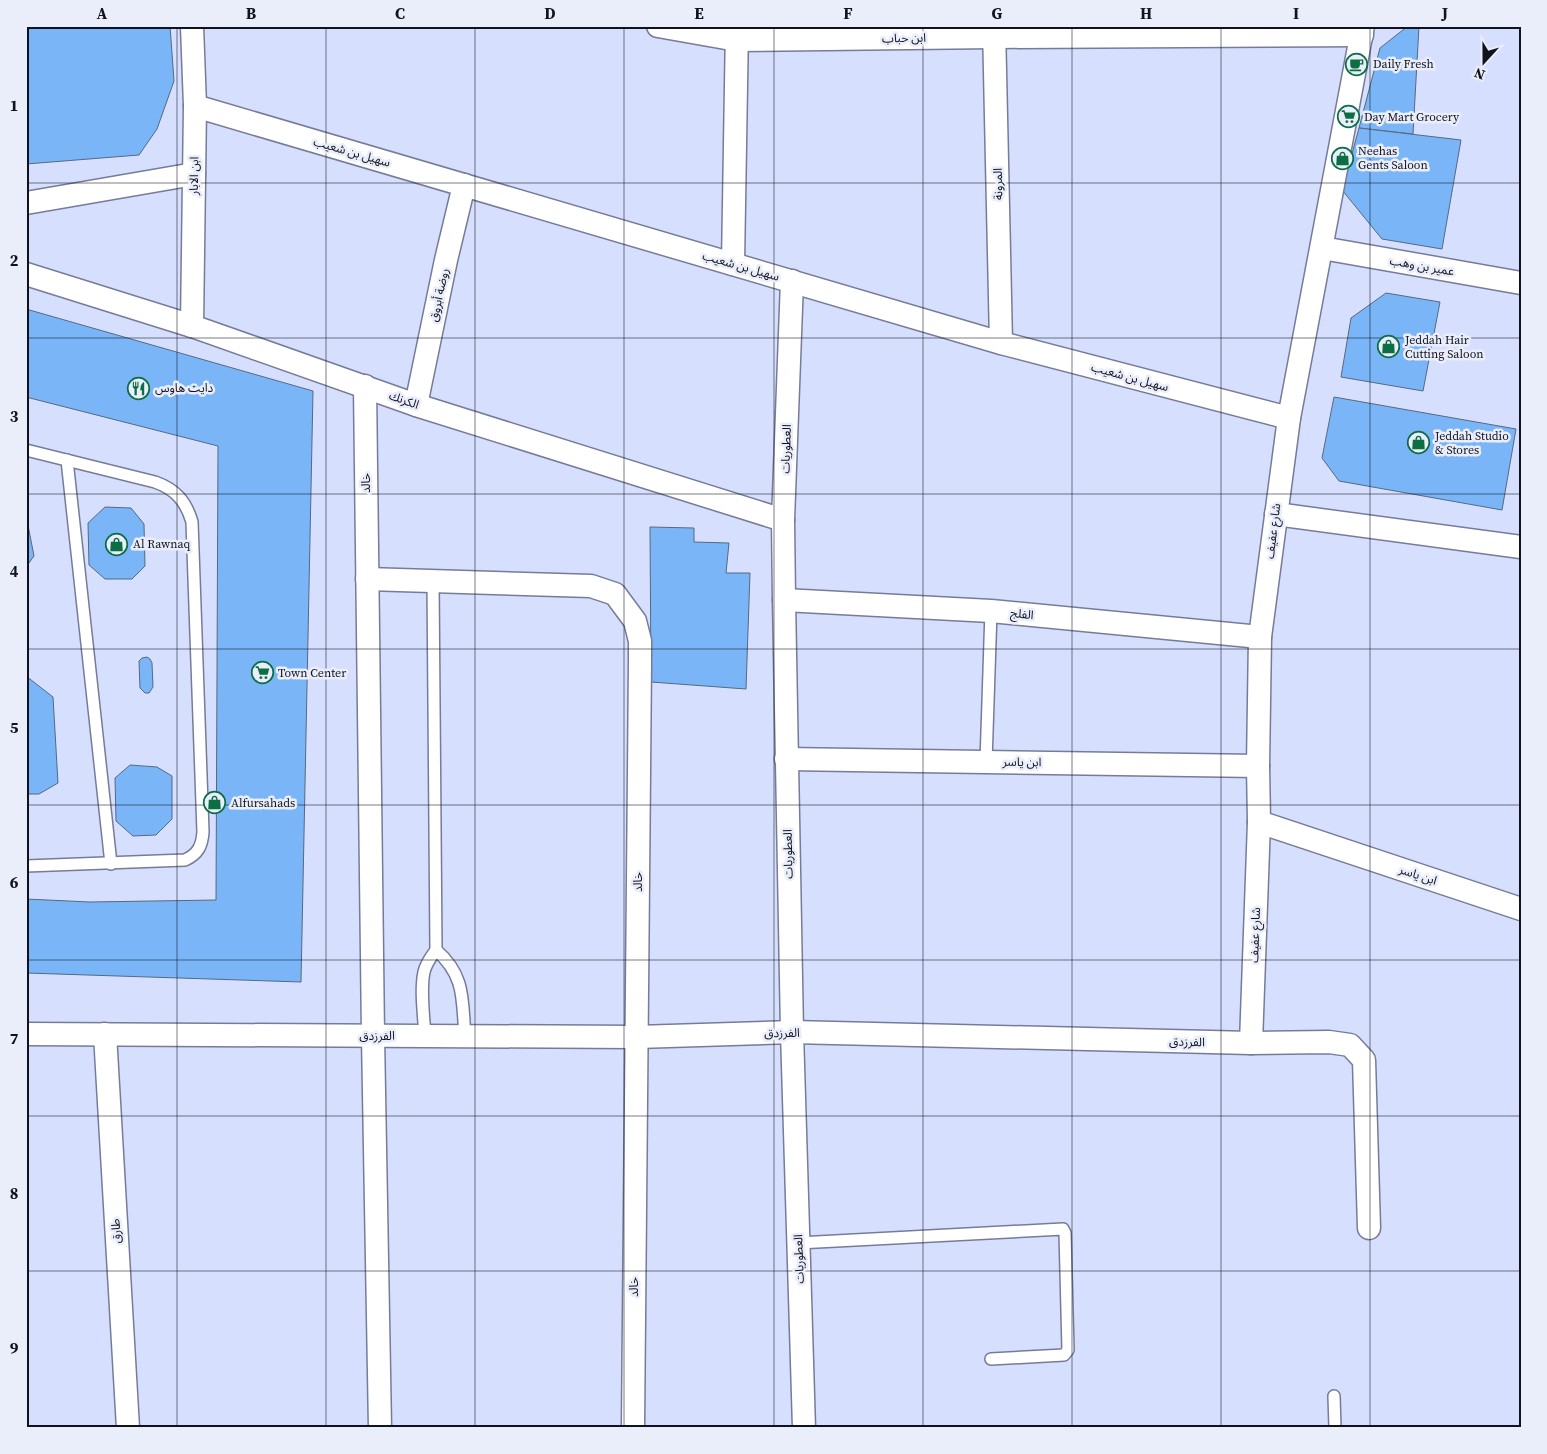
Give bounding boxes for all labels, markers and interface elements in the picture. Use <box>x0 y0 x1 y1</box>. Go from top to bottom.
text: A <box>97 2 108 24</box>
text: B <box>246 2 257 24</box>
text: C <box>395 2 405 24</box>
text: D <box>544 2 556 24</box>
text: E <box>694 2 704 24</box>
text: F <box>843 2 853 24</box>
text: G <box>992 2 1003 24</box>
text: H <box>1140 2 1152 24</box>
text: I <box>1293 2 1299 24</box>
text: J <box>1441 2 1448 24</box>
street label: ابن حباب <box>882 30 926 46</box>
north arrow <box>1460 38 1510 88</box>
cafe icon: Daily Fresh <box>1345 52 1369 76</box>
place label: Daily Fresh <box>1373 56 1434 72</box>
text: N <box>1471 63 1488 85</box>
text: 1 <box>10 94 18 116</box>
supermarket icon: Day Mart Grocery <box>1336 105 1360 129</box>
place label: Day Mart Grocery <box>1364 109 1460 125</box>
street label: سهيل بن شعيب <box>312 133 392 171</box>
place label: Neehas Gents Saloon <box>1358 143 1428 173</box>
shop icon: Neehas Gents Saloon <box>1330 146 1354 170</box>
street label: ابن الابار <box>186 156 202 196</box>
street label: المرونة <box>990 168 1006 200</box>
street label: سهيل بن شعيب <box>701 247 781 285</box>
text: 2 <box>10 249 19 271</box>
street label: عمير بن وهب <box>1389 252 1455 280</box>
street label: روضة أبروق <box>425 267 453 323</box>
place label: Jeddah Hair Cutting Saloon <box>1404 332 1484 362</box>
shop icon: Jeddah Hair Cutting Saloon <box>1377 335 1401 359</box>
street label: سهيل بن شعيب <box>1090 359 1170 395</box>
restaurant icon: دايت هاوس <box>127 376 151 400</box>
place label: دايت هاوس <box>155 380 214 396</box>
street label: الكرنك <box>387 387 421 413</box>
text: 3 <box>10 405 19 427</box>
street label: العطوريات <box>777 424 795 474</box>
place label: Jeddah Studio & Stores <box>1434 428 1509 458</box>
shop icon: Jeddah Studio & Stores <box>1407 431 1431 455</box>
street label: خالد <box>358 473 374 493</box>
street label: شارع عفيف <box>1262 502 1285 560</box>
shop icon: Al Rawnaq <box>105 532 129 556</box>
place label: Al Rawnaq <box>133 536 191 552</box>
text: 4 <box>10 560 19 582</box>
street label: الفلج <box>1009 605 1035 624</box>
supermarket icon: Town Center <box>250 661 274 685</box>
place label: Town Center <box>278 665 346 681</box>
text: 5 <box>10 716 19 738</box>
street label: ابن ياسر <box>1001 754 1042 770</box>
shop icon: Alfursahads <box>203 791 227 815</box>
place label: Alfursahads <box>231 795 295 811</box>
street label: العطوريات <box>780 829 796 879</box>
street label: ابن ياسر <box>1396 861 1439 889</box>
text: 6 <box>10 871 19 893</box>
street label: خالد <box>630 872 646 892</box>
street label: شارع عفيف <box>1246 907 1265 963</box>
street label: الفرزدق <box>764 1025 800 1041</box>
text: 7 <box>10 1027 19 1049</box>
street label: الفرزدق <box>359 1028 395 1044</box>
street label: الفرزدق <box>1169 1034 1205 1050</box>
text: 8 <box>10 1182 18 1204</box>
street label: طارق <box>107 1218 125 1244</box>
street label: العطوريات <box>790 1234 808 1284</box>
street label: خالد <box>626 1277 642 1297</box>
text: 9 <box>10 1337 19 1359</box>

